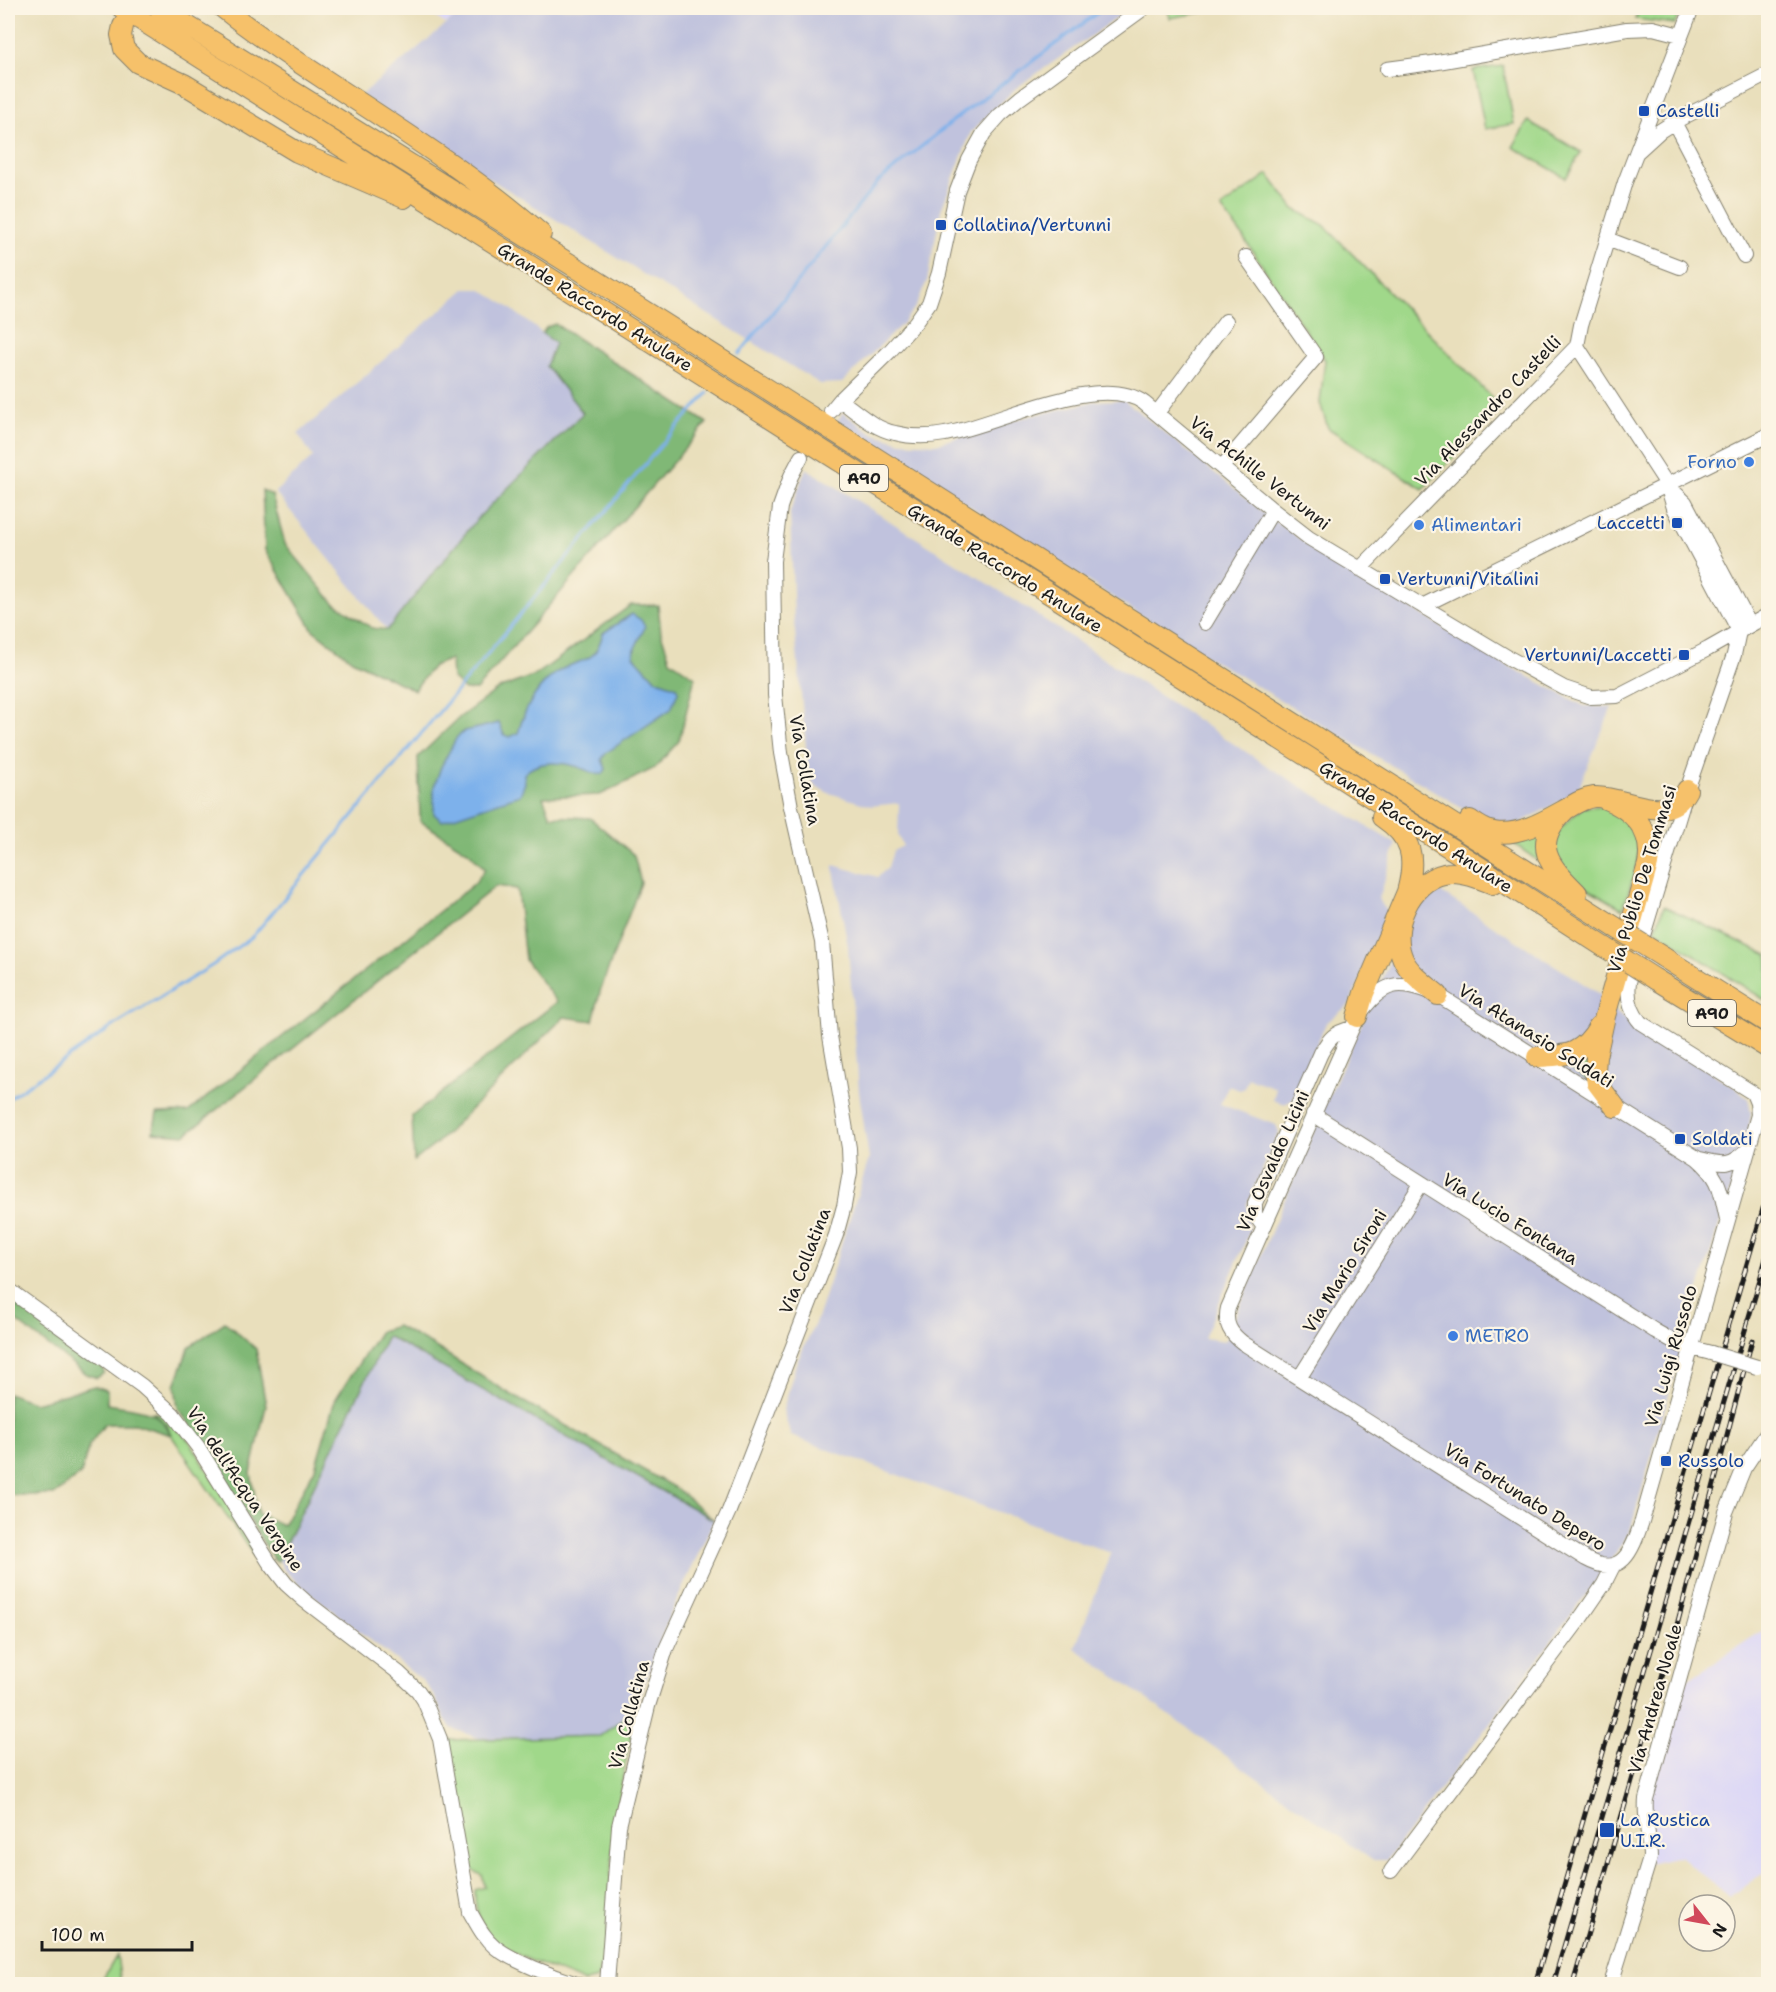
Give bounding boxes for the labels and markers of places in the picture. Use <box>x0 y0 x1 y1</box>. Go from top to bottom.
place label: Castelli <box>1656 99 1720 123</box>
marker: Castelli <box>1637 104 1651 118</box>
place label: Collatina/Vertunni <box>953 213 1111 237</box>
marker: Collatina/Vertunni <box>934 218 948 232</box>
place label: Forno <box>1687 450 1737 474</box>
marker: Forno <box>1742 455 1756 469</box>
place label: Laccetti <box>1597 511 1665 535</box>
place label: Alimentari <box>1431 513 1522 537</box>
marker: Laccetti <box>1670 516 1684 530</box>
marker: Alimentari <box>1412 518 1426 532</box>
place label: Vertunni/Vitalini <box>1397 567 1539 591</box>
marker: Vertunni/Vitalini <box>1378 572 1392 586</box>
place label: Vertunni/Laccetti <box>1524 643 1672 667</box>
marker: Vertunni/Laccetti <box>1677 648 1691 662</box>
place label: Soldati <box>1692 1127 1753 1151</box>
marker: Soldati <box>1673 1132 1687 1146</box>
place label: METRO <box>1465 1324 1529 1348</box>
marker: METRO <box>1446 1329 1460 1343</box>
place label: Russolo <box>1678 1449 1744 1473</box>
marker: Russolo <box>1659 1454 1673 1468</box>
place label: La Rustica U.I.R. <box>1620 1808 1710 1853</box>
marker: La Rustica U.I.R. <box>1598 1821 1616 1839</box>

